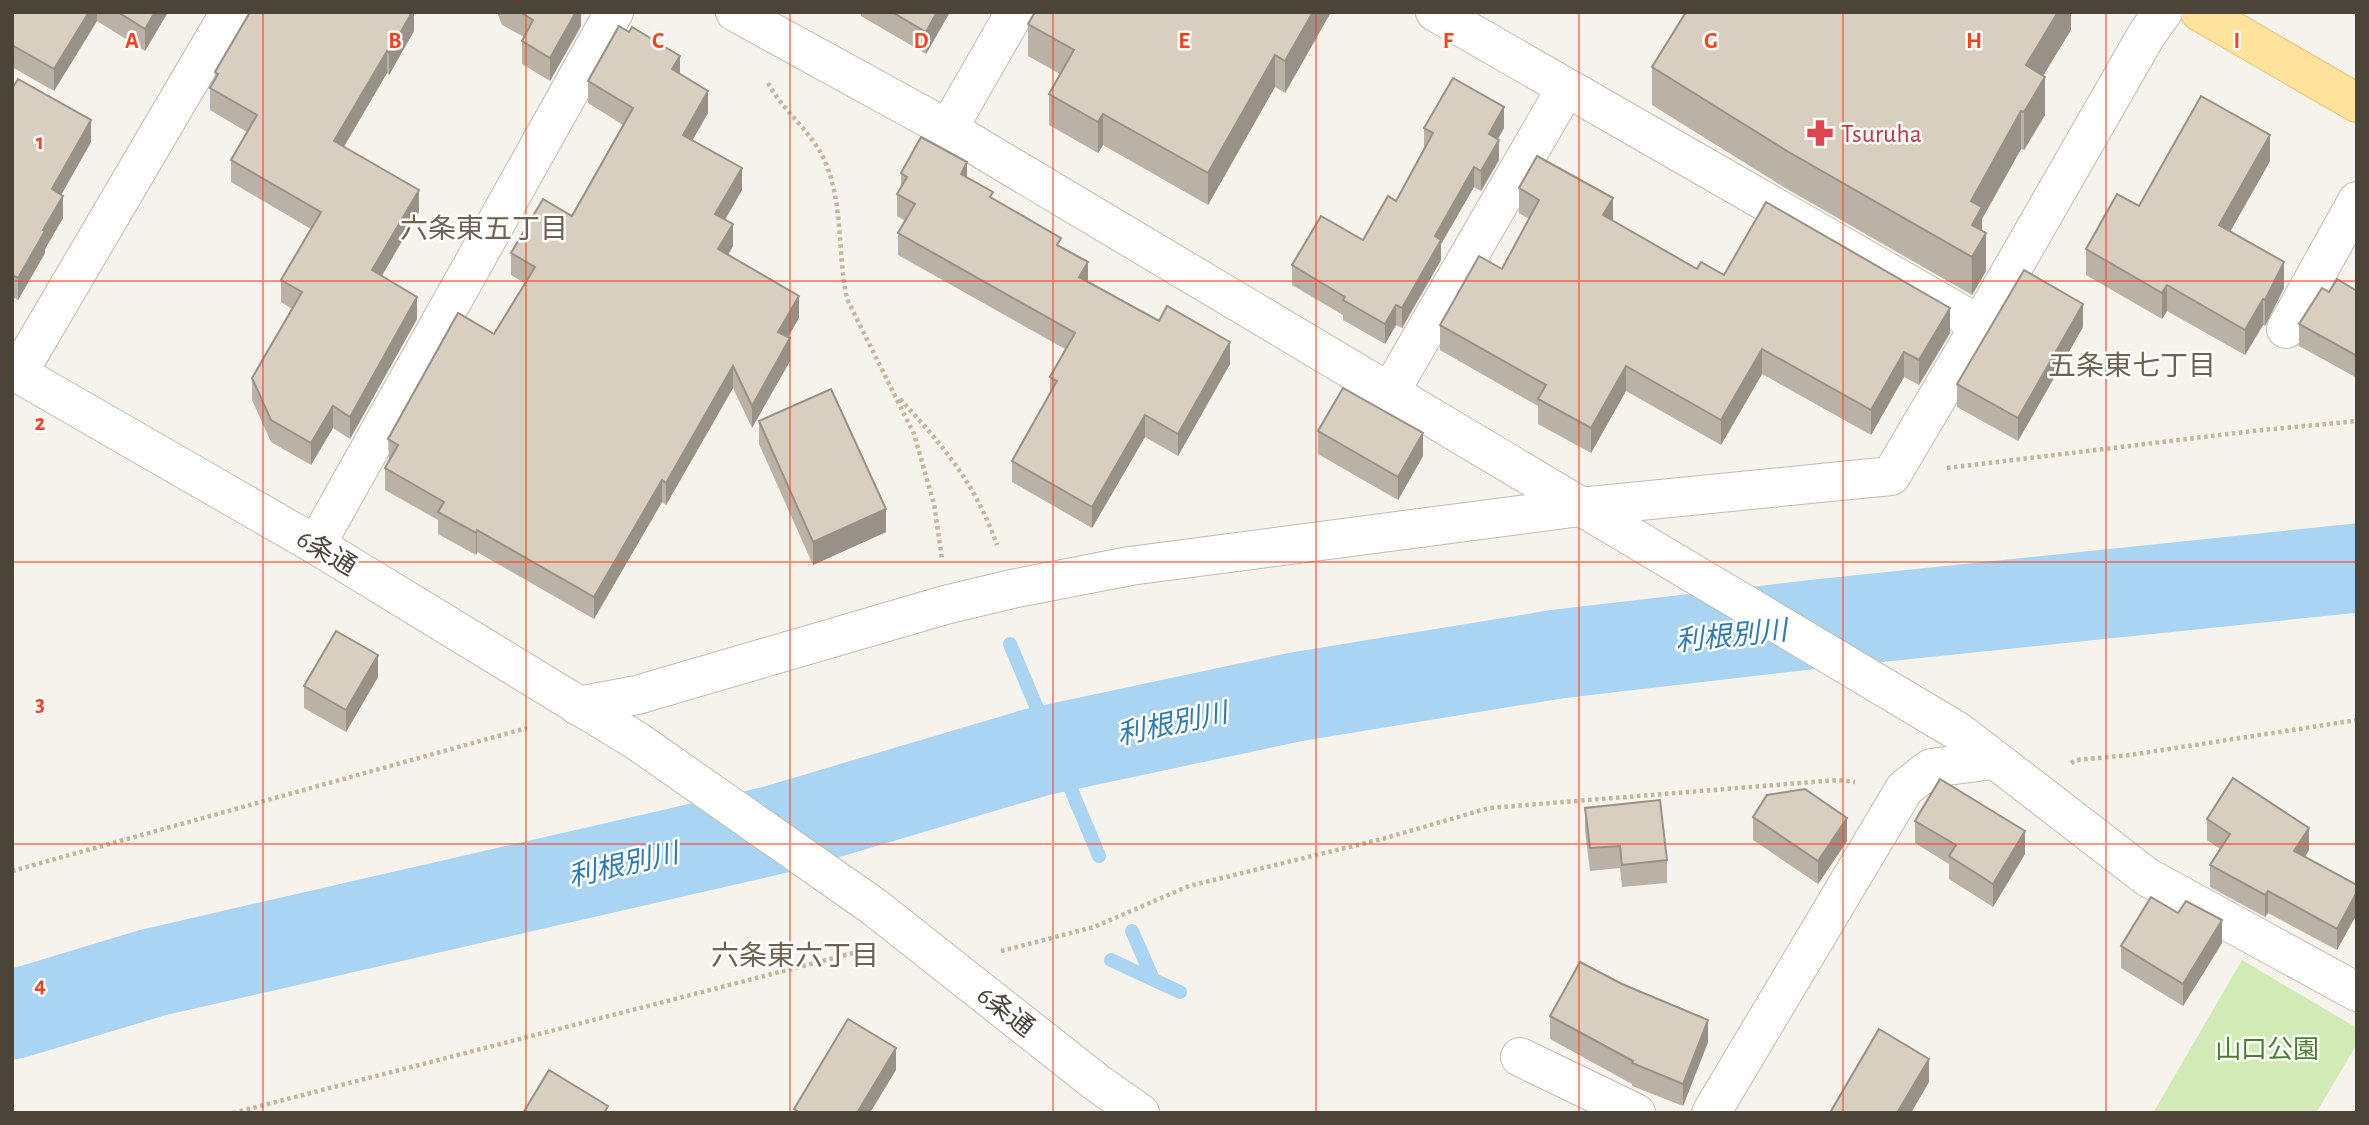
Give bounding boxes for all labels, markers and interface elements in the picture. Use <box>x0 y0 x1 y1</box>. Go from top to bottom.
text: A <box>125 30 139 53</box>
text: B <box>388 30 402 53</box>
text: C <box>652 30 664 53</box>
text: D <box>913 30 929 53</box>
text: E <box>1178 30 1190 53</box>
text: F <box>1443 30 1454 53</box>
text: G <box>1704 30 1718 53</box>
text: H <box>1966 30 1982 53</box>
text: I <box>2234 30 2240 53</box>
pharmacy icon: Tsuruha <box>1805 118 1835 148</box>
place label: Tsuruha <box>1841 121 1922 147</box>
text: 1 <box>36 131 44 154</box>
district label: 六条東五丁目 <box>400 214 568 244</box>
district label: 五条東七丁目 <box>2048 351 2216 381</box>
text: 2 <box>35 412 46 435</box>
street label: 6条通 <box>292 523 362 581</box>
water label: 利根別川 <box>1674 615 1791 657</box>
text: 3 <box>35 693 45 716</box>
water label: 利根別川 <box>1114 697 1233 750</box>
water label: 利根別川 <box>565 837 684 892</box>
district label: 六条東六丁目 <box>711 941 879 971</box>
text: 4 <box>34 974 46 997</box>
street label: 6条通 <box>972 980 1040 1042</box>
park label: 山口公園 <box>2215 1036 2319 1063</box>

